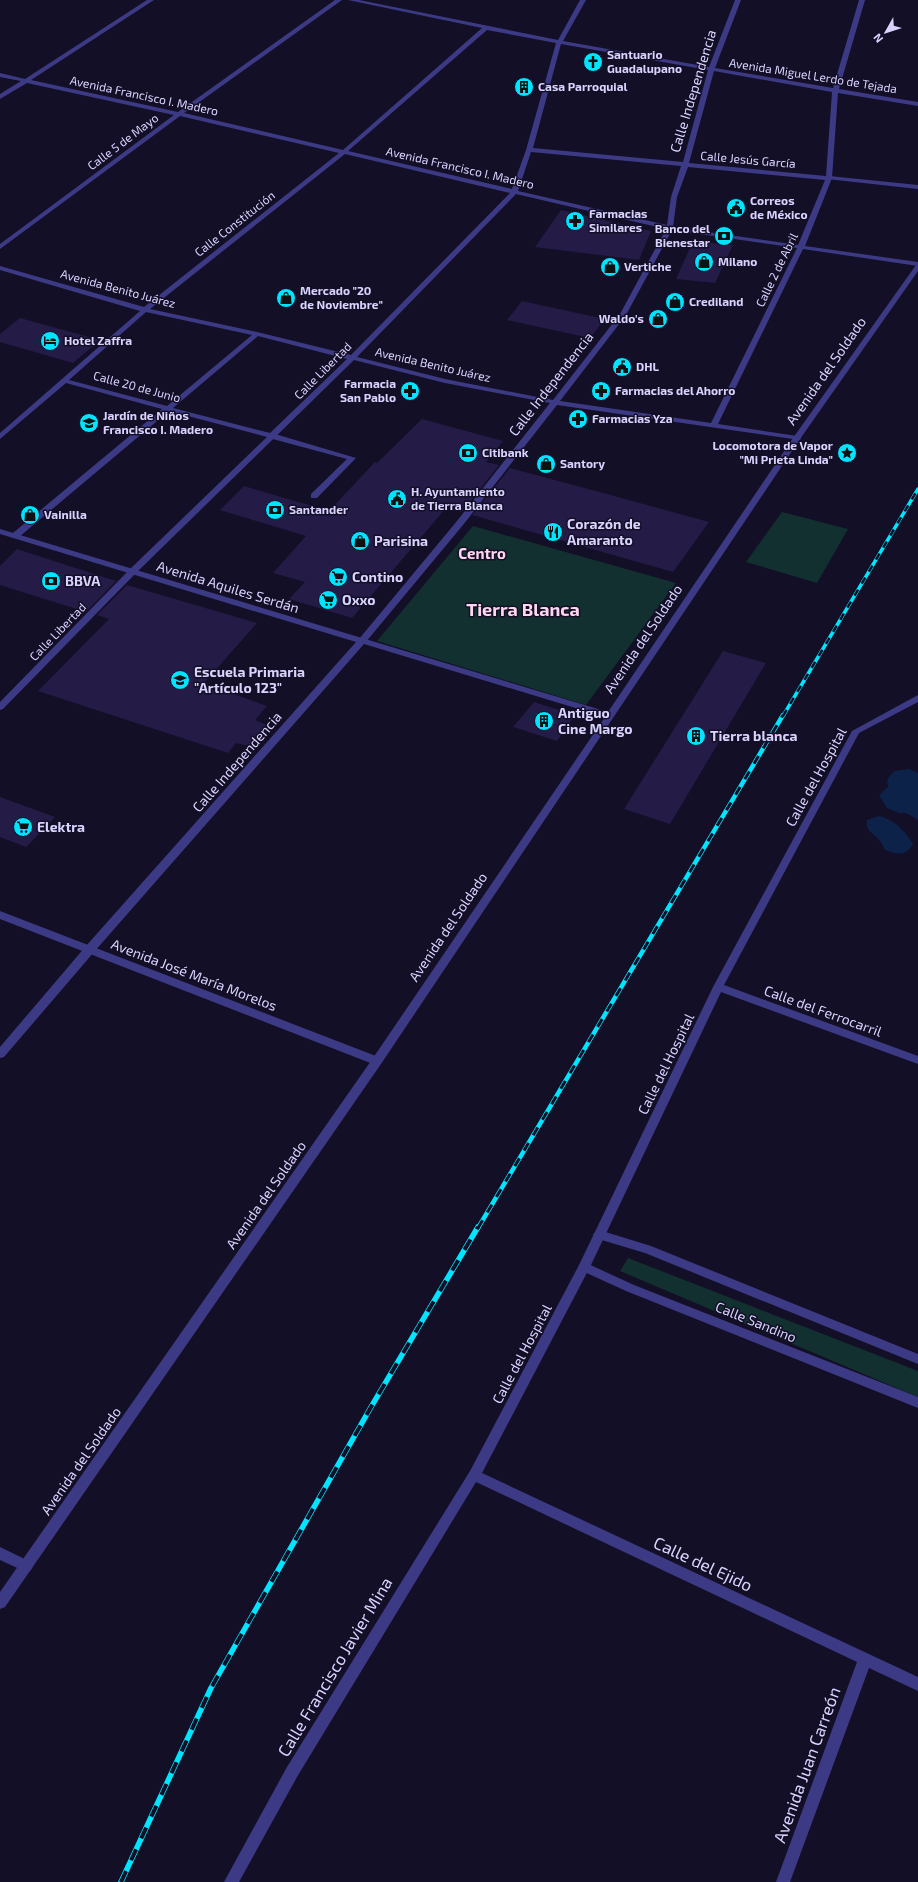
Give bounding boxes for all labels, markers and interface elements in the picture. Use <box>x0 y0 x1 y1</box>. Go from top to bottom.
north arrow <box>866 12 906 52</box>
street label: Calle Independencia <box>666 27 719 154</box>
text: N <box>870 31 885 46</box>
place label: Santuario Guadalupano <box>607 47 682 75</box>
church icon: Santuario Guadalupano <box>582 51 604 73</box>
street label: Avenida Miguel Lerdo de Tejada <box>728 55 898 96</box>
street label: Avenida Francisco I. Madero <box>69 72 220 118</box>
building icon: Casa Parroquial <box>513 76 535 98</box>
place label: Casa Parroquial <box>538 79 628 93</box>
street label: Calle 5 de Mayo <box>84 110 161 172</box>
street label: Avenida Francisco I. Madero <box>385 143 536 191</box>
street label: Calle Jesús García <box>700 148 796 170</box>
street label: Calle Constitución <box>191 188 277 259</box>
place label: Correos de México <box>750 193 807 221</box>
public building icon: Correos de México <box>725 197 747 219</box>
place label: Farmacias Similares <box>589 206 647 234</box>
pharmacy icon: Farmacias Similares <box>564 210 586 232</box>
place label: Banco del Bienestar <box>655 221 710 249</box>
bank icon: Banco del Bienestar <box>713 225 735 247</box>
street label: Calle 2 de Abril <box>752 230 800 309</box>
shop icon: Milano <box>693 251 715 273</box>
place label: Milano <box>718 254 757 268</box>
shop icon: Vertiche <box>599 256 621 278</box>
place label: Vertiche <box>624 259 672 273</box>
street label: Avenida Benito Juárez <box>59 266 177 310</box>
place label: Mercado "20 de Noviembre" <box>300 283 383 311</box>
shop icon: Mercado "20 de Noviembre" <box>275 287 297 309</box>
shop icon: Crediland <box>664 291 686 313</box>
place label: Crediland <box>689 294 743 308</box>
shop icon: Waldo's <box>647 308 669 330</box>
place label: Waldo's <box>599 311 644 325</box>
street label: Avenida del Soldado <box>782 313 869 428</box>
street label: Calle Independencia <box>505 328 597 439</box>
hotel icon: Hotel Zaffra <box>39 330 61 352</box>
place label: Hotel Zaffra <box>64 333 132 347</box>
street label: Calle Libertad <box>291 339 354 402</box>
street label: Avenida Benito Juárez <box>374 344 493 384</box>
public building icon: DHL <box>611 356 633 378</box>
place label: DHL <box>636 359 659 373</box>
street label: Calle 20 de Junio <box>92 368 183 404</box>
place label: Farmacia San Pablo <box>340 376 396 404</box>
pharmacy icon: Farmacia San Pablo <box>399 380 421 402</box>
pharmacy icon: Farmacias del Ahorro <box>590 380 612 402</box>
place label: Farmacias del Ahorro <box>615 383 735 397</box>
place label: Jardín de Niños Francisco I. Madero <box>103 408 213 436</box>
pharmacy icon: Farmacias Yza <box>567 408 589 430</box>
place label: Farmacias Yza <box>592 411 673 425</box>
school or university icon: Jardín de Niños Francisco I. Madero <box>78 412 100 434</box>
place label: Locomotora de Vapor "Mi Prieta Linda" <box>712 438 833 466</box>
bank icon: Citibank <box>457 442 479 464</box>
place icon: Locomotora de Vapor "Mi Prieta Linda" <box>836 442 858 464</box>
place label: Citibank <box>482 445 529 459</box>
shop icon: Santory <box>535 453 557 475</box>
place label: Santory <box>560 456 605 471</box>
place label: H. Ayuntamiento de Tierra Blanca <box>411 484 505 512</box>
public building icon: H. Ayuntamiento de Tierra Blanca <box>386 488 408 510</box>
bank icon: Santander <box>264 499 286 521</box>
place label: Santander <box>289 502 348 516</box>
shop icon: Vainilla <box>19 504 41 526</box>
place label: Vainilla <box>44 507 87 521</box>
place label: Corazón de Amaranto <box>567 515 641 548</box>
restaurant icon: Corazón de Amaranto <box>542 521 564 543</box>
shop icon: Parisina <box>349 530 371 552</box>
place label: Parisina <box>374 532 428 549</box>
district label: Centro <box>458 544 506 562</box>
street label: Avenida Aquiles Serdán <box>155 557 301 616</box>
supermarket icon: Contino <box>327 566 349 588</box>
place label: Contino <box>352 568 403 585</box>
bank icon: BBVA <box>40 570 62 592</box>
place label: BBVA <box>65 572 101 589</box>
street label: Avenida del Soldado <box>600 581 685 696</box>
supermarket icon: Oxxo <box>317 589 339 611</box>
place label: Oxxo <box>342 591 376 608</box>
district label: Tierra Blanca <box>466 598 580 620</box>
street label: Calle Libertad <box>26 599 88 663</box>
place label: Escuela Primaria "Artículo 123" <box>194 663 305 696</box>
school or university icon: Escuela Primaria "Artículo 123" <box>169 669 191 691</box>
place label: Antiguo Cine Margo <box>558 704 633 737</box>
street label: Calle Independencia <box>188 708 285 815</box>
building icon: Antiguo Cine Margo <box>533 710 555 732</box>
street label: Calle del Hospital <box>781 724 850 829</box>
building icon: Tierra blanca <box>685 725 707 747</box>
place label: Tierra blanca <box>710 727 798 744</box>
supermarket icon: Elektra <box>12 816 34 838</box>
place label: Elektra <box>37 818 85 835</box>
street label: Avenida del Soldado <box>405 869 490 984</box>
street label: Avenida José María Morelos <box>109 935 279 1014</box>
street label: Calle del Ferrocarril <box>762 981 885 1040</box>
street label: Calle del Hospital <box>634 1010 698 1117</box>
street label: Avenida del Soldado <box>222 1137 309 1252</box>
street label: Calle Sandino <box>713 1298 799 1346</box>
street label: Calle del Hospital <box>488 1300 555 1406</box>
street label: Avenida del Soldado <box>37 1403 124 1518</box>
street label: Calle del Ejido <box>650 1531 756 1596</box>
street label: Calle Francisco Javier Mina <box>273 1573 396 1760</box>
street label: Avenida Juan Carreón <box>769 1684 844 1845</box>

